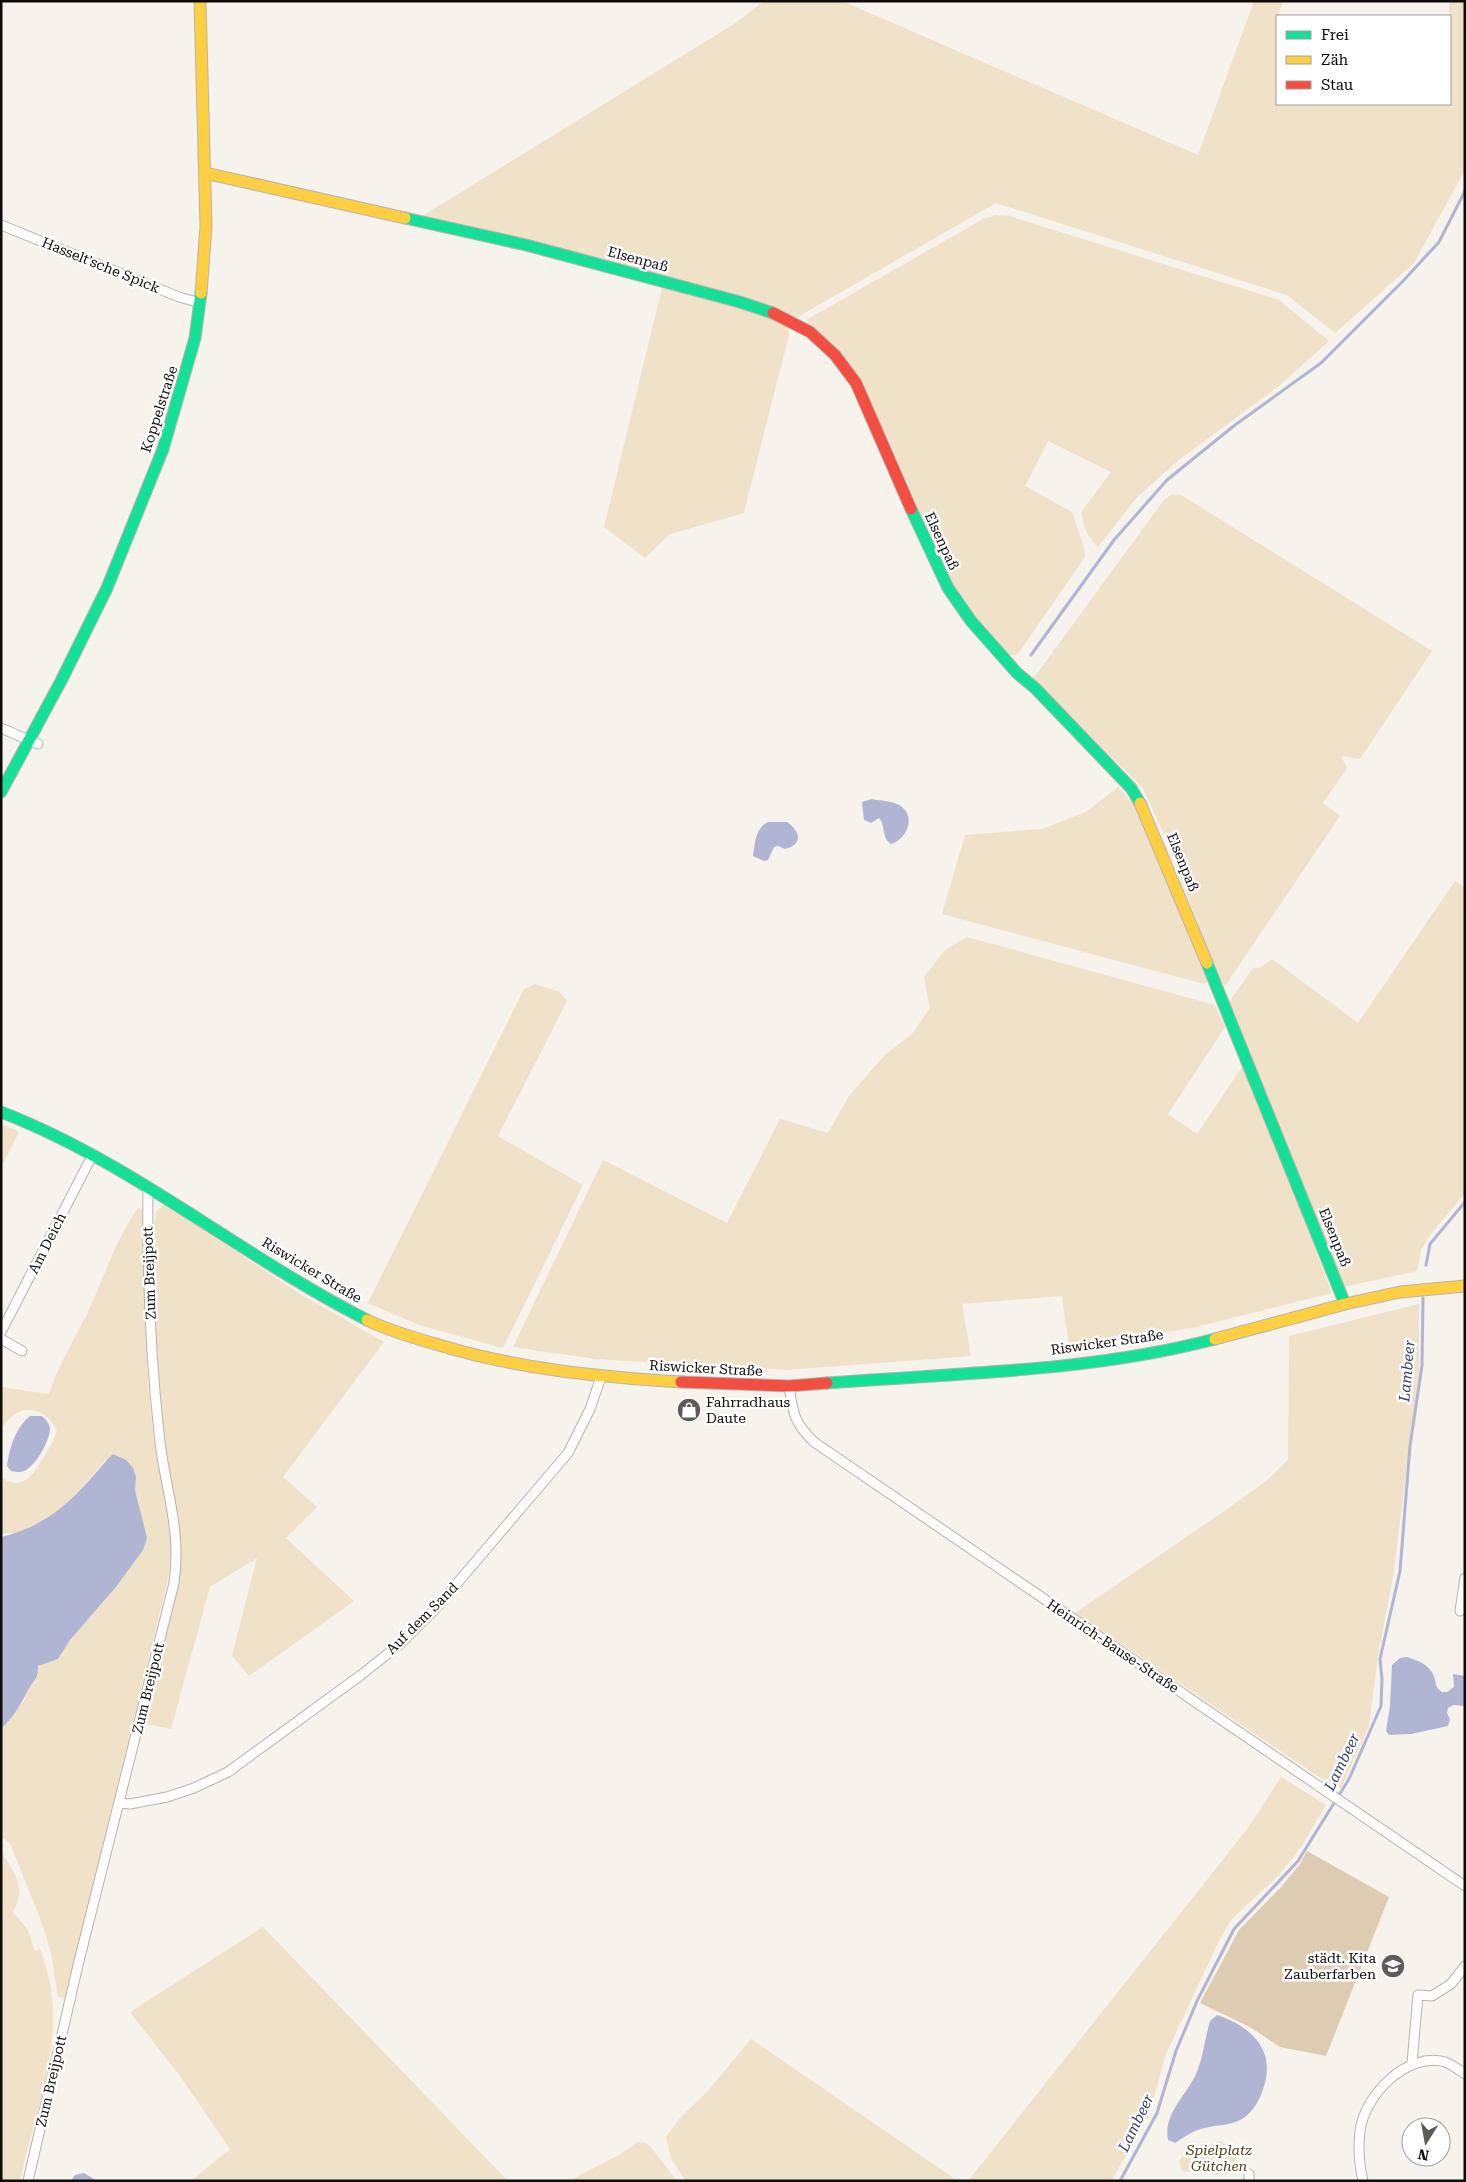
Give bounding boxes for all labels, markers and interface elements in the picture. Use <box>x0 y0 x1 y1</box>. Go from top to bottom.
legend <box>1276 15 1451 105</box>
text: Frei <box>1321 26 1349 44</box>
text: Zäh <box>1321 51 1349 69</box>
text: Stau <box>1321 76 1354 94</box>
street label: Hasselt'sche Spick <box>40 234 162 296</box>
street label: Elsenpaß <box>606 243 670 275</box>
street label: Koppelstraße <box>137 363 181 454</box>
street label: Elsenpaß <box>922 510 962 573</box>
street label: Elsenpaß <box>1164 830 1202 894</box>
street label: Elsenpaß <box>1316 1205 1354 1269</box>
street label: Am Deich <box>25 1210 69 1276</box>
street label: Zum Breijpott <box>139 1226 159 1320</box>
street label: Riswicker Straße <box>259 1234 365 1306</box>
street label: Riswicker Straße <box>1050 1326 1165 1358</box>
water label: Lambeer <box>1395 1339 1419 1404</box>
street label: Riswicker Straße <box>649 1357 763 1379</box>
place label: Fahrradhaus Daute <box>706 1394 790 1426</box>
shop icon: Fahrradhaus Daute <box>676 1397 702 1423</box>
street label: Auf dem Sand <box>383 1579 461 1657</box>
street label: Heinrich-Bause-Straße <box>1044 1596 1182 1696</box>
street label: Zum Breijpott <box>129 1641 167 1735</box>
water label: Lambeer <box>1320 1730 1364 1795</box>
place label: städt. Kita Zauberfarben <box>1284 1950 1376 1982</box>
school or university icon: städt. Kita Zauberfarben <box>1380 1953 1406 1979</box>
street label: Zum Breijpott <box>33 2034 69 2128</box>
water label: Lambeer <box>1114 2091 1158 2156</box>
north arrow <box>1401 2117 1451 2167</box>
park label: Spielplatz Gütchen <box>1185 2142 1252 2174</box>
text: N <box>1416 2146 1430 2164</box>

